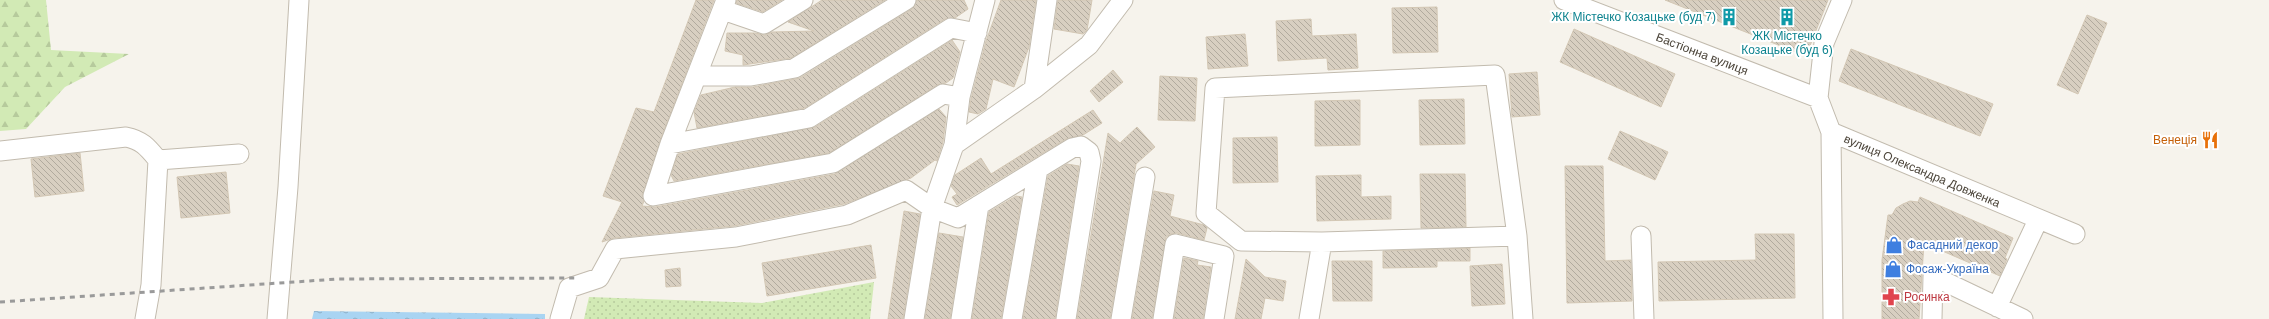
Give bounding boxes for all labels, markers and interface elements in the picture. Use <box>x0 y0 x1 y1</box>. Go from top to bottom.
building icon: ЖК Містечко Козацьке (буд 7) <box>1719 7 1739 27</box>
building icon: ЖК Містечко Козацьке (буд 6) <box>1777 7 1797 27</box>
place label: ЖК Містечко Козацьке (буд 7) <box>1551 10 1716 24</box>
place label: ЖК Містечко Козацьке (буд 6) <box>1741 29 1833 57</box>
street label: Бастіонна вулиця <box>1654 30 1750 78</box>
restaurant icon: Венеція <box>2200 130 2220 150</box>
street label: вулиця Олександра Довженка <box>1842 132 2002 210</box>
place label: Венеція <box>2153 133 2197 147</box>
shop icon: Фасадний декор <box>1884 235 1904 255</box>
place label: Фасадний декор <box>1907 238 1999 252</box>
shop icon: Фосаж-Україна <box>1883 259 1903 279</box>
place label: Фосаж-Україна <box>1906 262 1989 276</box>
pharmacy icon: Росинка <box>1881 287 1901 307</box>
place label: Росинка <box>1904 290 1950 304</box>

